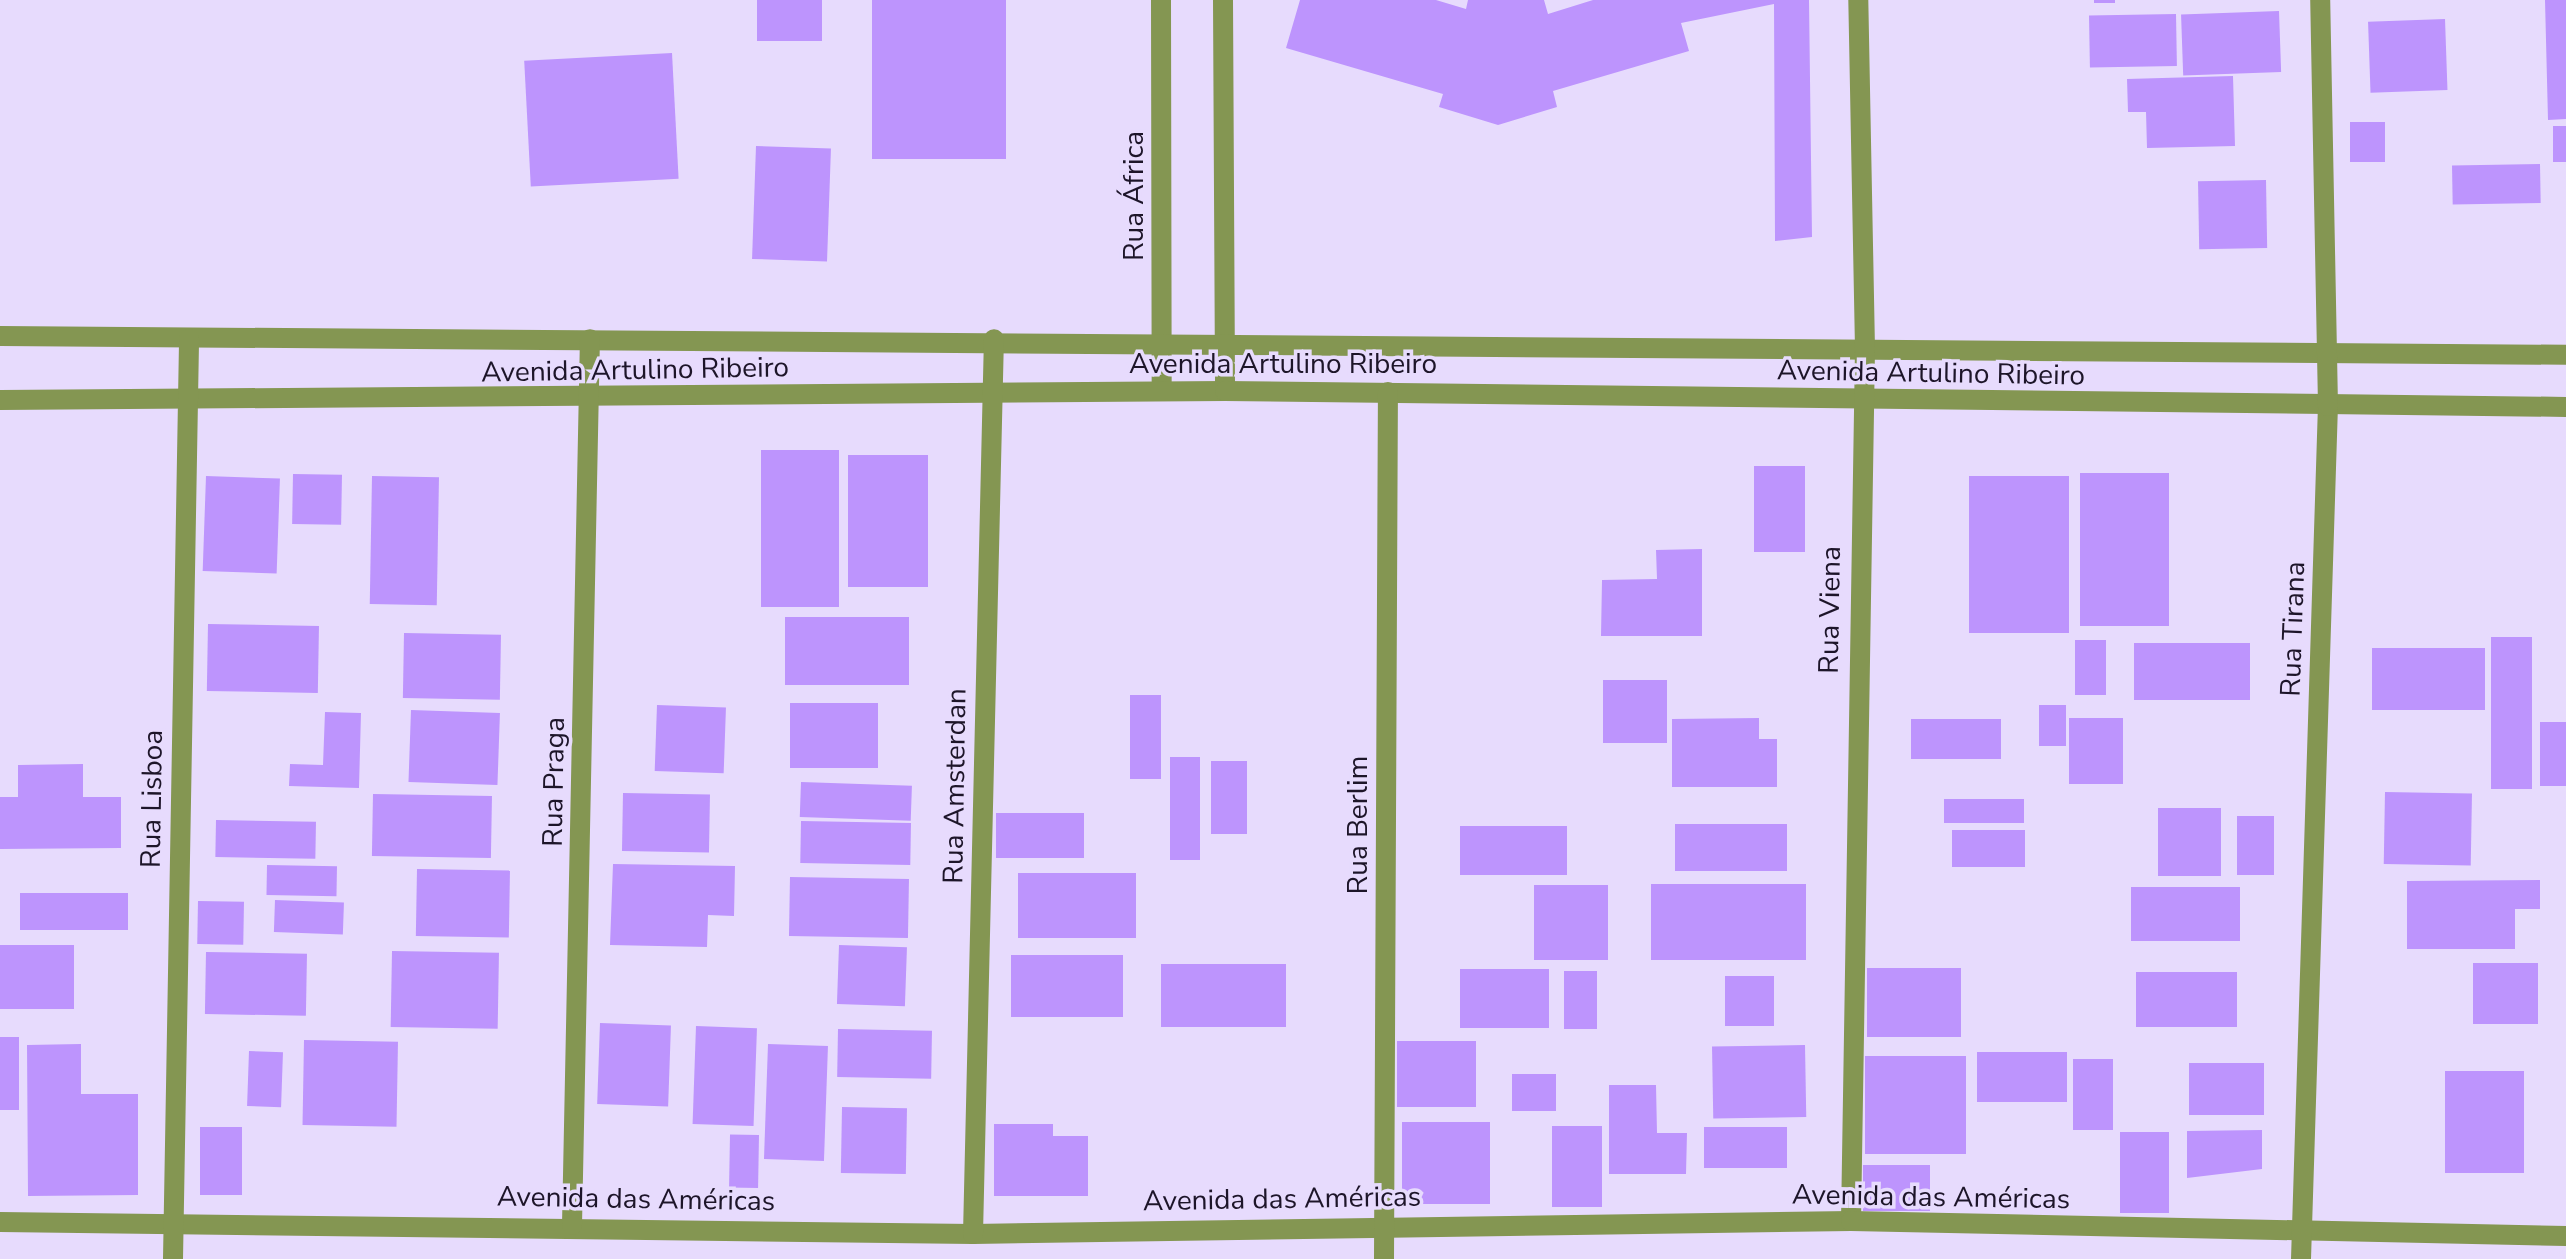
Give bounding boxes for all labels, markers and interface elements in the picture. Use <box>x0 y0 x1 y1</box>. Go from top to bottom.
street label: Rua África <box>1117 131 1151 261</box>
street label: Avenida Artulino Ribeiro <box>1129 347 1437 381</box>
street label: Avenida Artulino Ribeiro <box>481 351 789 389</box>
street label: Avenida Artulino Ribeiro <box>1777 354 2085 392</box>
street label: Rua Viena <box>1812 546 1848 674</box>
street label: Rua Tirana <box>2274 561 2312 697</box>
street label: Rua Amsterdan <box>936 688 974 884</box>
street label: Rua Praga <box>536 717 572 847</box>
street label: Rua Lisboa <box>134 730 170 868</box>
street label: Rua Berlim <box>1341 755 1375 895</box>
street label: Avenida das Américas <box>1792 1178 2070 1216</box>
street label: Avenida das Américas <box>497 1180 775 1218</box>
street label: Avenida das Américas <box>1143 1180 1421 1218</box>

